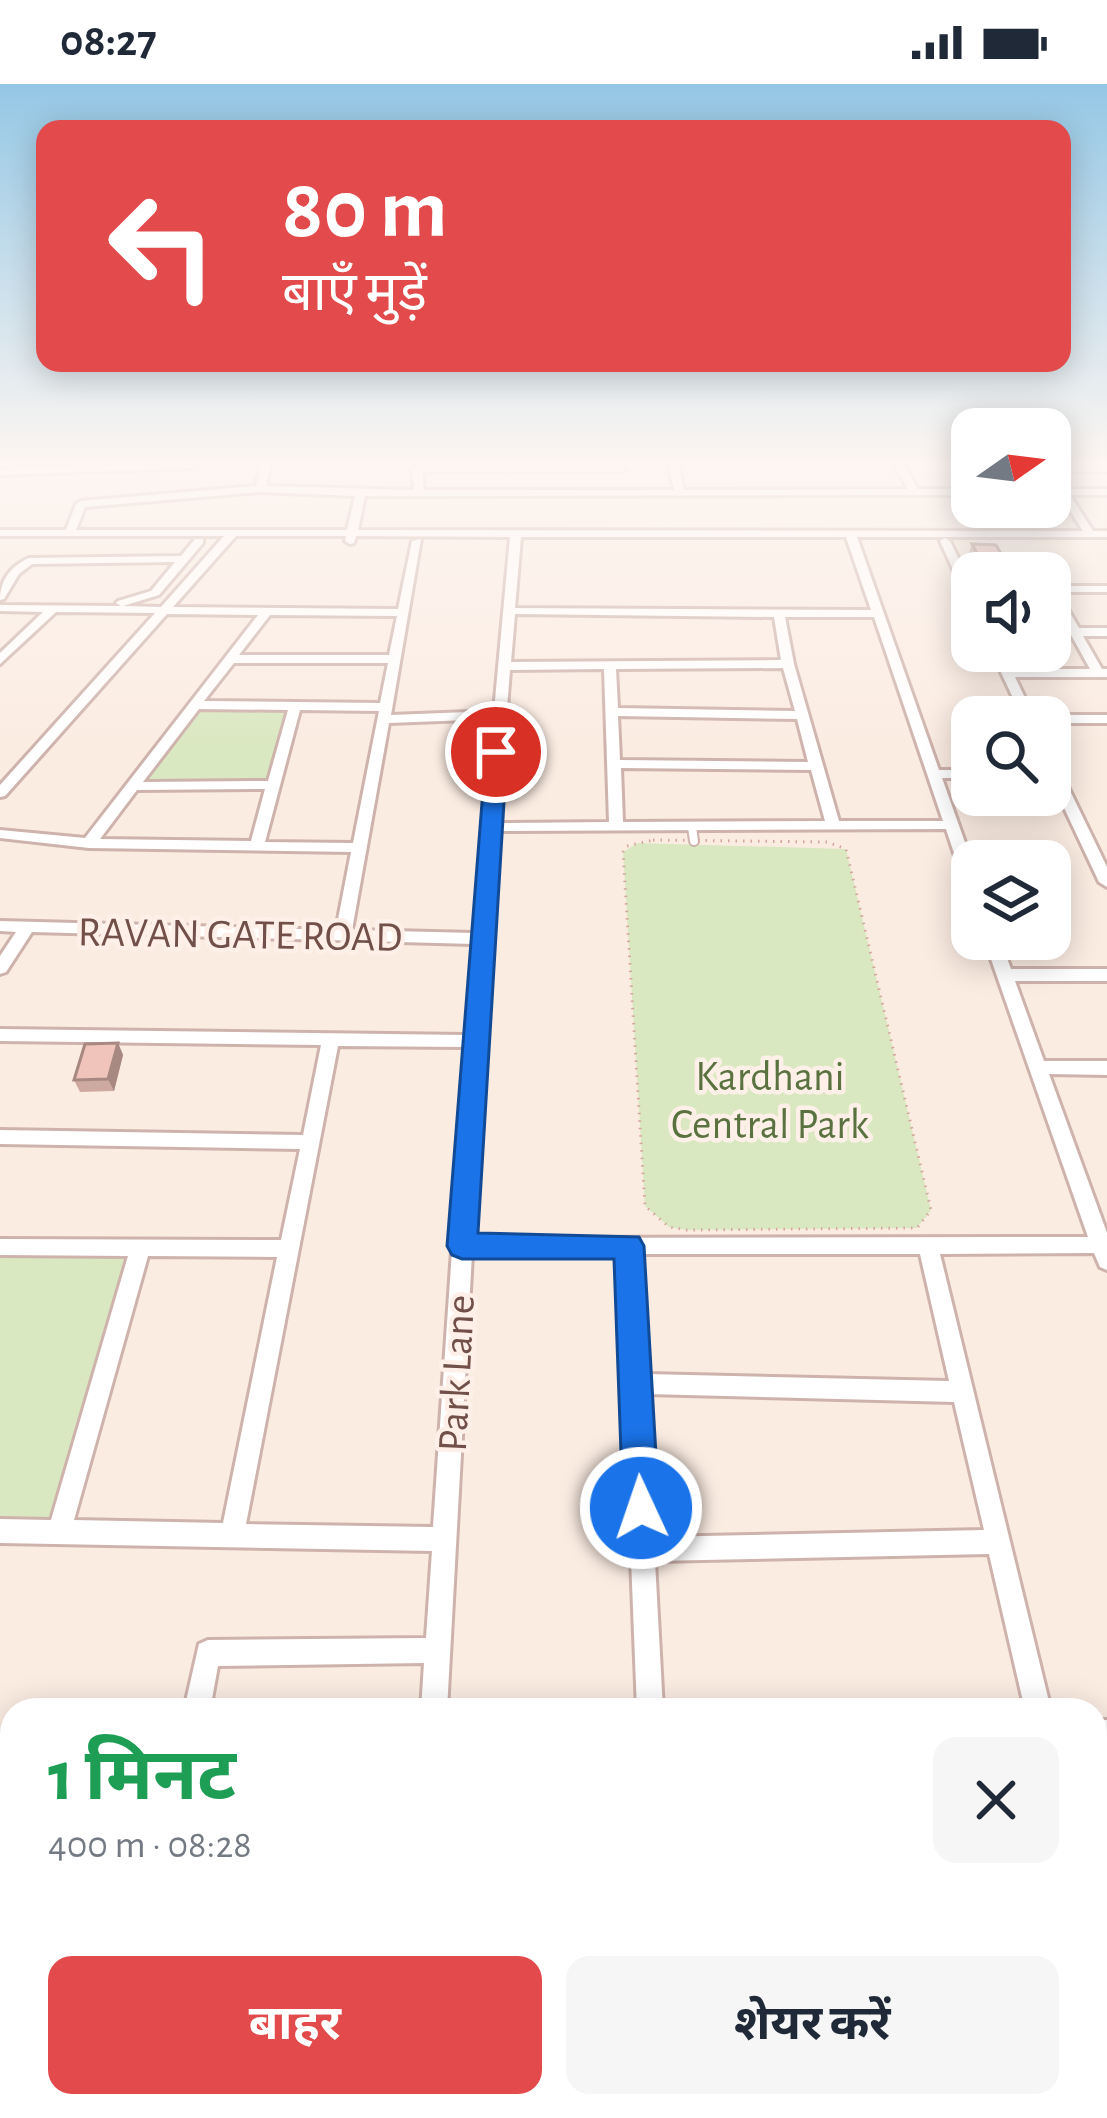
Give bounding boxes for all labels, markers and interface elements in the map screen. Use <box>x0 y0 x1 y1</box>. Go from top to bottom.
text: 08:27 <box>60 19 157 64</box>
icon: left <box>84 168 240 324</box>
text: 80 m <box>282 169 448 253</box>
text: बाएँ मुड़ें <box>282 267 427 321</box>
north arrow <box>951 408 1071 528</box>
map controls <box>951 408 1071 960</box>
button: sound <box>951 552 1071 672</box>
button: search <box>951 696 1071 816</box>
pin <box>445 701 547 803</box>
icon: arrive <box>463 719 529 785</box>
button: layers <box>951 840 1071 960</box>
street label: RAVAN GATE ROAD <box>77 911 403 959</box>
park label: Kardhani Central Park <box>671 1056 869 1146</box>
street label: Park Lane <box>432 1294 482 1453</box>
position arrow <box>578 1445 704 1571</box>
button: close <box>933 1737 1059 1863</box>
text: 1 मिनट <box>48 1741 236 1813</box>
text: 400 m · 08:28 <box>48 1826 252 1865</box>
button: बाहर <box>48 1956 542 2094</box>
button: शेयर करें <box>566 1956 1059 2094</box>

